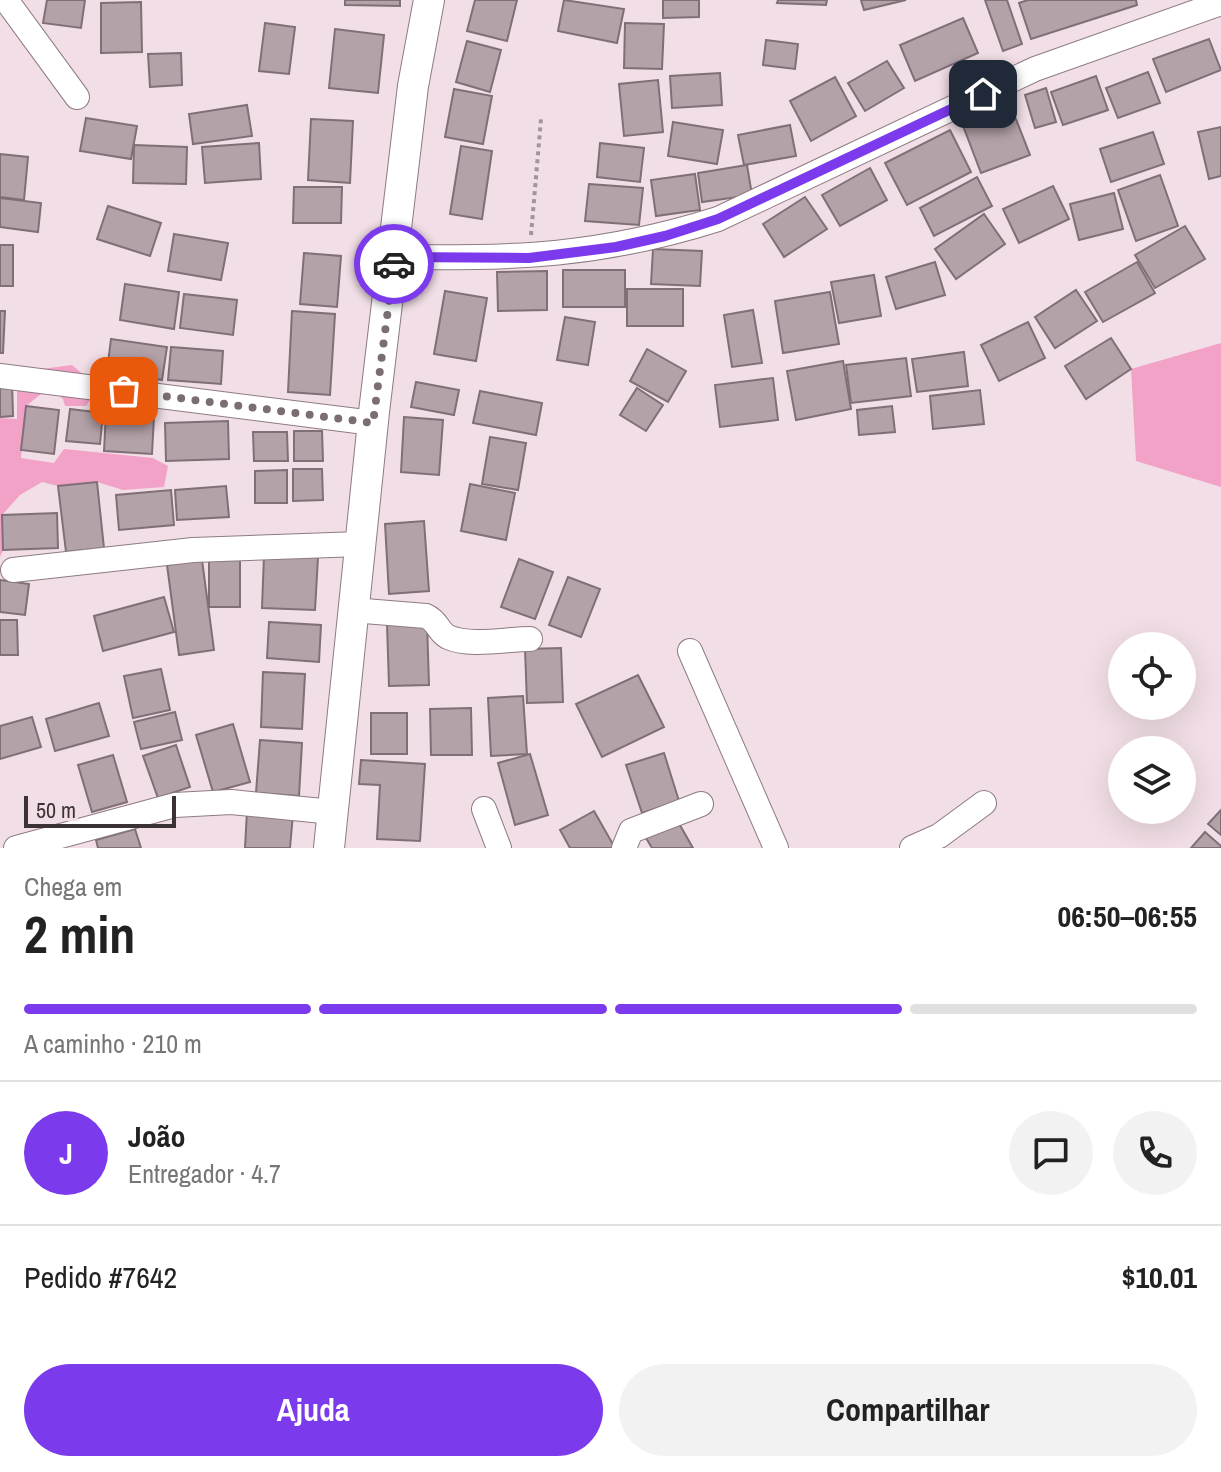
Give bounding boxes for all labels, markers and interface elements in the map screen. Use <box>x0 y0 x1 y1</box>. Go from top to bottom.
pin <box>949 60 1017 128</box>
icon: home <box>961 72 1005 116</box>
courier <box>354 224 434 304</box>
icon: car <box>372 242 416 286</box>
pin <box>90 357 158 425</box>
icon: bag <box>102 369 146 413</box>
map controls <box>1108 632 1196 824</box>
button: locate <box>1108 632 1196 720</box>
button: layers <box>1108 736 1196 824</box>
scale bar <box>24 792 176 828</box>
text: 50 m <box>36 795 76 825</box>
text: Chega em <box>24 869 122 904</box>
text: 06:50–06:55 <box>1058 896 1197 936</box>
text: 2 min <box>24 899 135 969</box>
text: A caminho · 210 m <box>24 1026 202 1061</box>
button: chat <box>1009 1111 1093 1195</box>
button: phone <box>1113 1111 1197 1195</box>
text: João <box>128 1116 185 1156</box>
text: J <box>59 1133 73 1173</box>
text: Entregador · 4.7 <box>128 1156 281 1191</box>
text: Pedido #7642 <box>24 1257 177 1297</box>
text: $10.01 <box>1122 1257 1197 1297</box>
button: Ajuda <box>24 1364 603 1456</box>
button: Compartilhar <box>619 1364 1197 1456</box>

